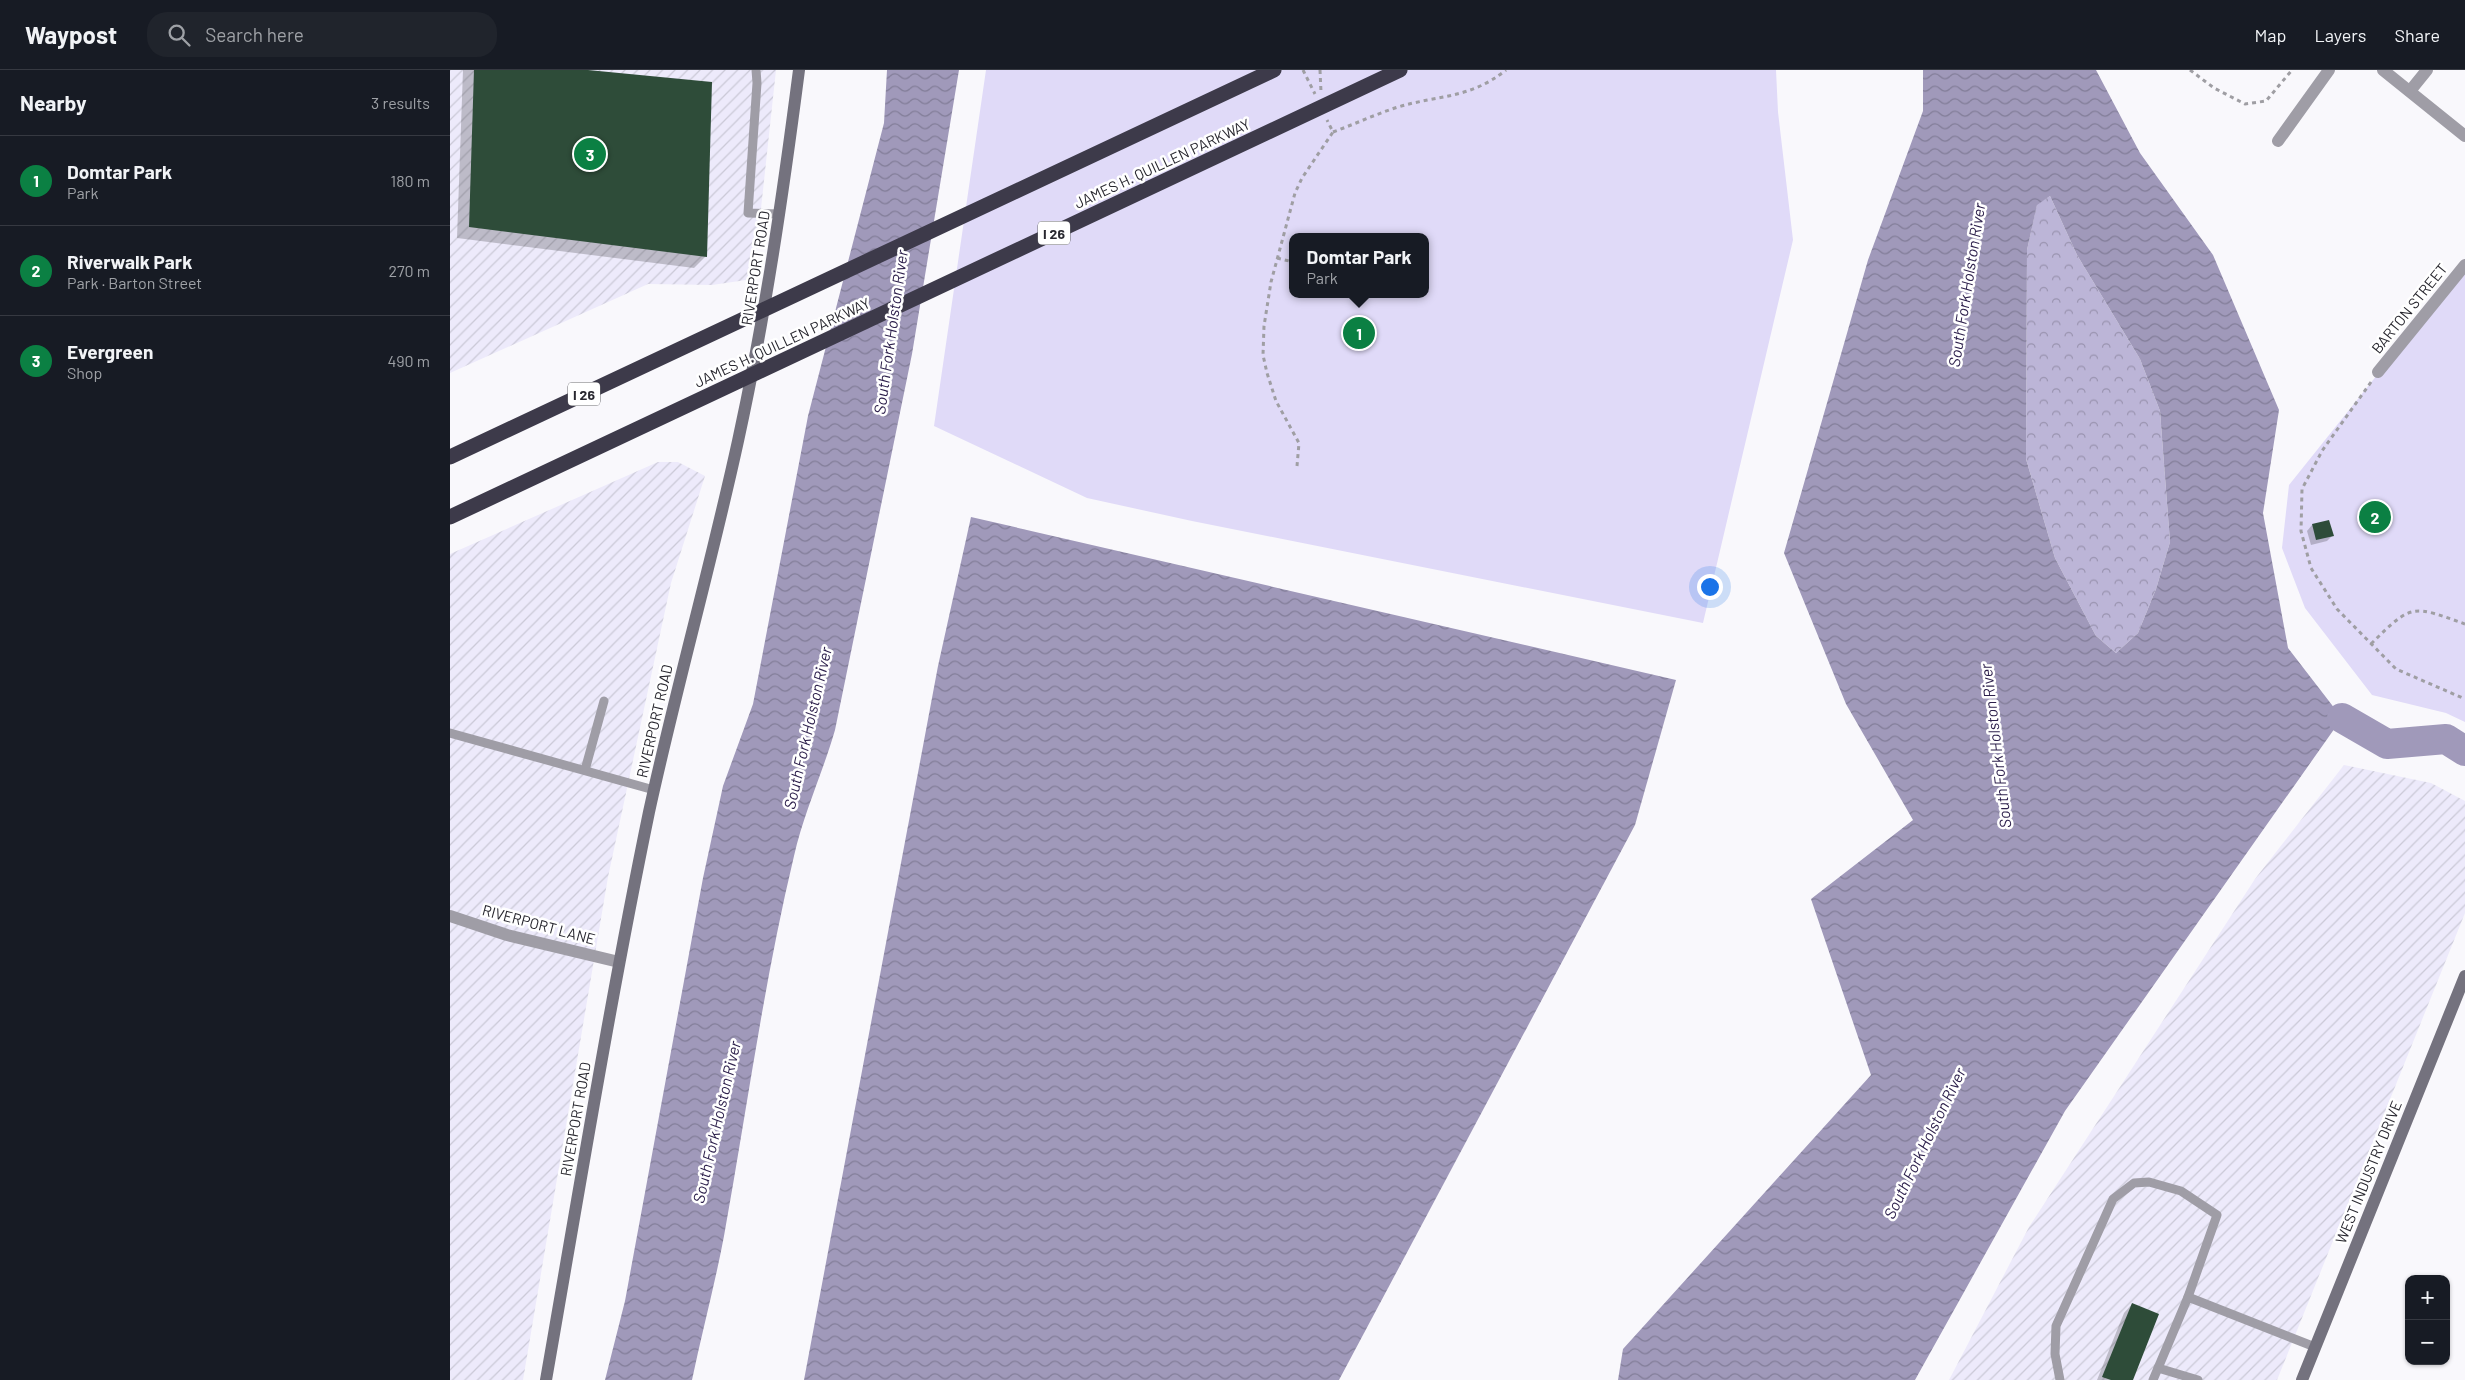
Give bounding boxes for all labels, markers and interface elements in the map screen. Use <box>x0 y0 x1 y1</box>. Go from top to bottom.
search box <box>147 12 497 57</box>
text: Waypost <box>25 20 117 49</box>
icon: search <box>165 21 193 49</box>
text: Search here <box>205 23 304 46</box>
text: Map <box>2254 24 2286 46</box>
text: Layers <box>2314 24 2367 46</box>
text: Share <box>2395 24 2440 46</box>
text: Nearby <box>20 90 86 115</box>
text: 3 results <box>371 93 430 112</box>
street label: JAMES H. QUILLEN PARKWAY <box>1071 114 1253 212</box>
pin: 3 <box>574 135 606 173</box>
text: Domtar Park <box>67 160 172 183</box>
text: 1 <box>33 171 39 190</box>
text: 180 m <box>391 171 430 190</box>
text: Park <box>67 183 98 202</box>
water label: South Fork Holston River <box>1944 200 1989 368</box>
street label: RIVERPORT ROAD <box>737 209 773 327</box>
road number: I 26 <box>1038 222 1070 244</box>
popup <box>1289 233 1429 298</box>
text: Domtar Park <box>1306 245 1412 268</box>
water label: South Fork Holston River <box>869 247 911 415</box>
text: Riverwalk Park <box>67 250 192 273</box>
street label: BARTON STREET <box>2367 259 2451 357</box>
text: 2 <box>32 261 40 280</box>
text: 270 m <box>388 261 430 280</box>
text: Park <box>1306 268 1338 287</box>
text: Park · Barton Street <box>67 273 202 292</box>
street label: JAMES H. QUILLEN PARKWAY <box>691 293 873 391</box>
pin: 1 <box>1343 314 1375 352</box>
text: Evergreen <box>67 340 153 363</box>
text: 3 <box>32 351 40 370</box>
text: 490 m <box>387 351 430 370</box>
text: Shop <box>67 363 102 382</box>
road number: I 26 <box>568 382 600 406</box>
pin: 2 <box>2359 498 2391 536</box>
your location <box>1697 574 1723 600</box>
water label: South Fork Holston River <box>779 644 835 811</box>
water label: South Fork Holston River <box>1975 661 2015 829</box>
street label: RIVERPORT ROAD <box>632 663 676 779</box>
street label: RIVERPORT LANE <box>481 900 597 948</box>
water label: South Fork Holston River <box>688 1038 744 1205</box>
street label: RIVERPORT ROAD <box>556 1060 594 1178</box>
water label: South Fork Holston River <box>1879 1063 1969 1222</box>
street label: WEST INDUSTRY DRIVE <box>2331 1098 2405 1246</box>
map controls <box>2405 1275 2450 1365</box>
button: + <box>2405 1275 2450 1320</box>
button: − <box>2405 1320 2450 1365</box>

